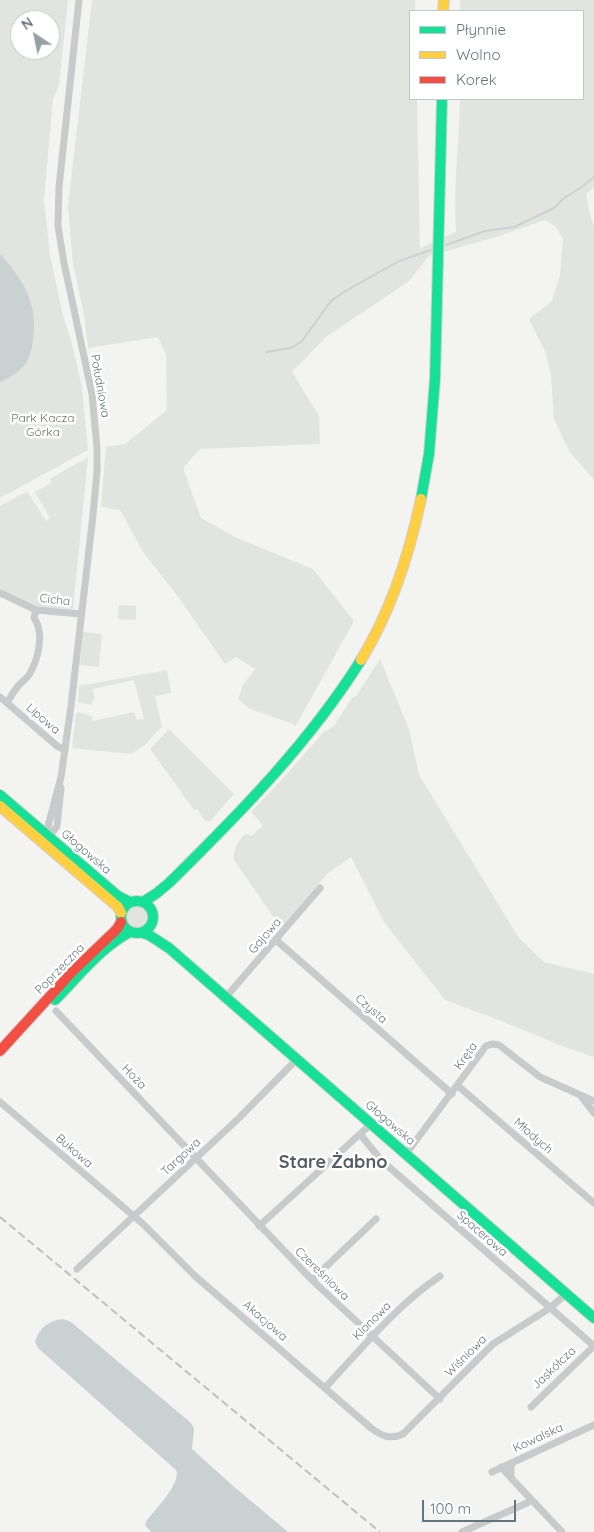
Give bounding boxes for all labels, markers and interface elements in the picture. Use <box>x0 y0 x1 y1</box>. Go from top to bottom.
north arrow <box>10 10 60 60</box>
legend <box>409 10 584 100</box>
text: N <box>18 13 36 34</box>
text: Płynnie <box>456 20 506 39</box>
text: Wolno <box>456 45 501 64</box>
text: Korek <box>456 70 497 89</box>
street label: Południowa <box>87 353 113 419</box>
park label: Park Kacza Górka <box>11 411 75 439</box>
street label: Cicha <box>39 591 71 609</box>
street label: Lipowa <box>23 701 63 737</box>
street label: Głogowska <box>58 827 114 877</box>
street label: Gajowa <box>246 915 284 957</box>
street label: Poprzeczna <box>32 941 88 997</box>
street label: Czysta <box>352 991 390 1027</box>
street label: Kręta <box>451 1039 481 1073</box>
street label: Hoża <box>119 1062 149 1092</box>
street label: Głogowska <box>362 1098 418 1148</box>
street label: Młodych <box>511 1115 555 1157</box>
street label: Bukowa <box>53 1131 95 1171</box>
street label: Targowa <box>158 1135 204 1179</box>
district label: Stare Żabno <box>279 1152 387 1174</box>
street label: Spacerowa <box>454 1208 510 1260</box>
street label: Czereśniowa <box>292 1244 352 1304</box>
street label: Akacjowa <box>240 1298 290 1344</box>
street label: Klonowa <box>350 1299 394 1343</box>
street label: Wiśniowa <box>442 1332 490 1380</box>
street label: Jaskółcza <box>529 1344 579 1392</box>
street label: Kowalska <box>511 1420 565 1456</box>
scale bar <box>424 1490 518 1522</box>
text: 100 m <box>430 1499 471 1518</box>

